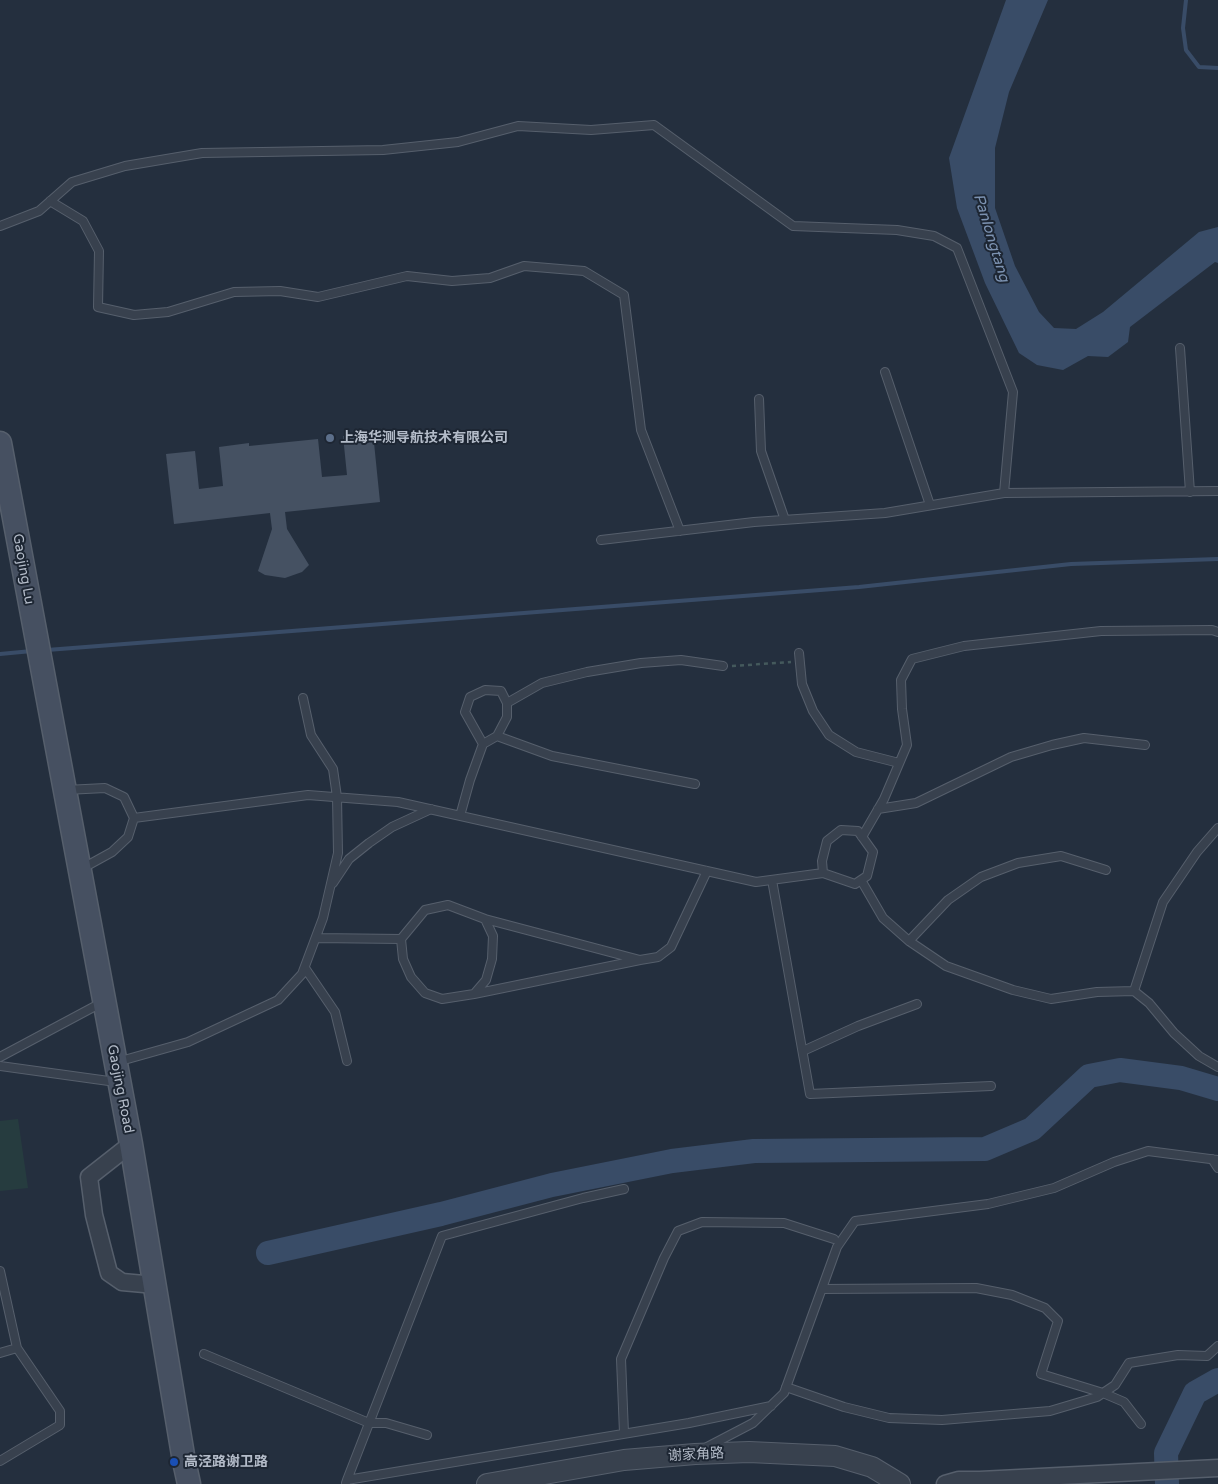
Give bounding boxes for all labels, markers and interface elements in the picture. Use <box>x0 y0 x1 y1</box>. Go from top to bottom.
water label: Panlongtang <box>969 192 1013 284</box>
place label: 上海华测导航技术有限公司 <box>340 430 508 446</box>
marker: 上海华测导航技术有限公司 <box>324 432 336 444</box>
street label: Gaojing Lu <box>9 532 37 606</box>
street label: Gaojing Road <box>103 1043 137 1135</box>
street label: 谢家角路 <box>668 1445 724 1465</box>
place label: 高泾路谢卫路 <box>184 1454 268 1470</box>
marker: 高泾路谢卫路 <box>168 1456 180 1468</box>

